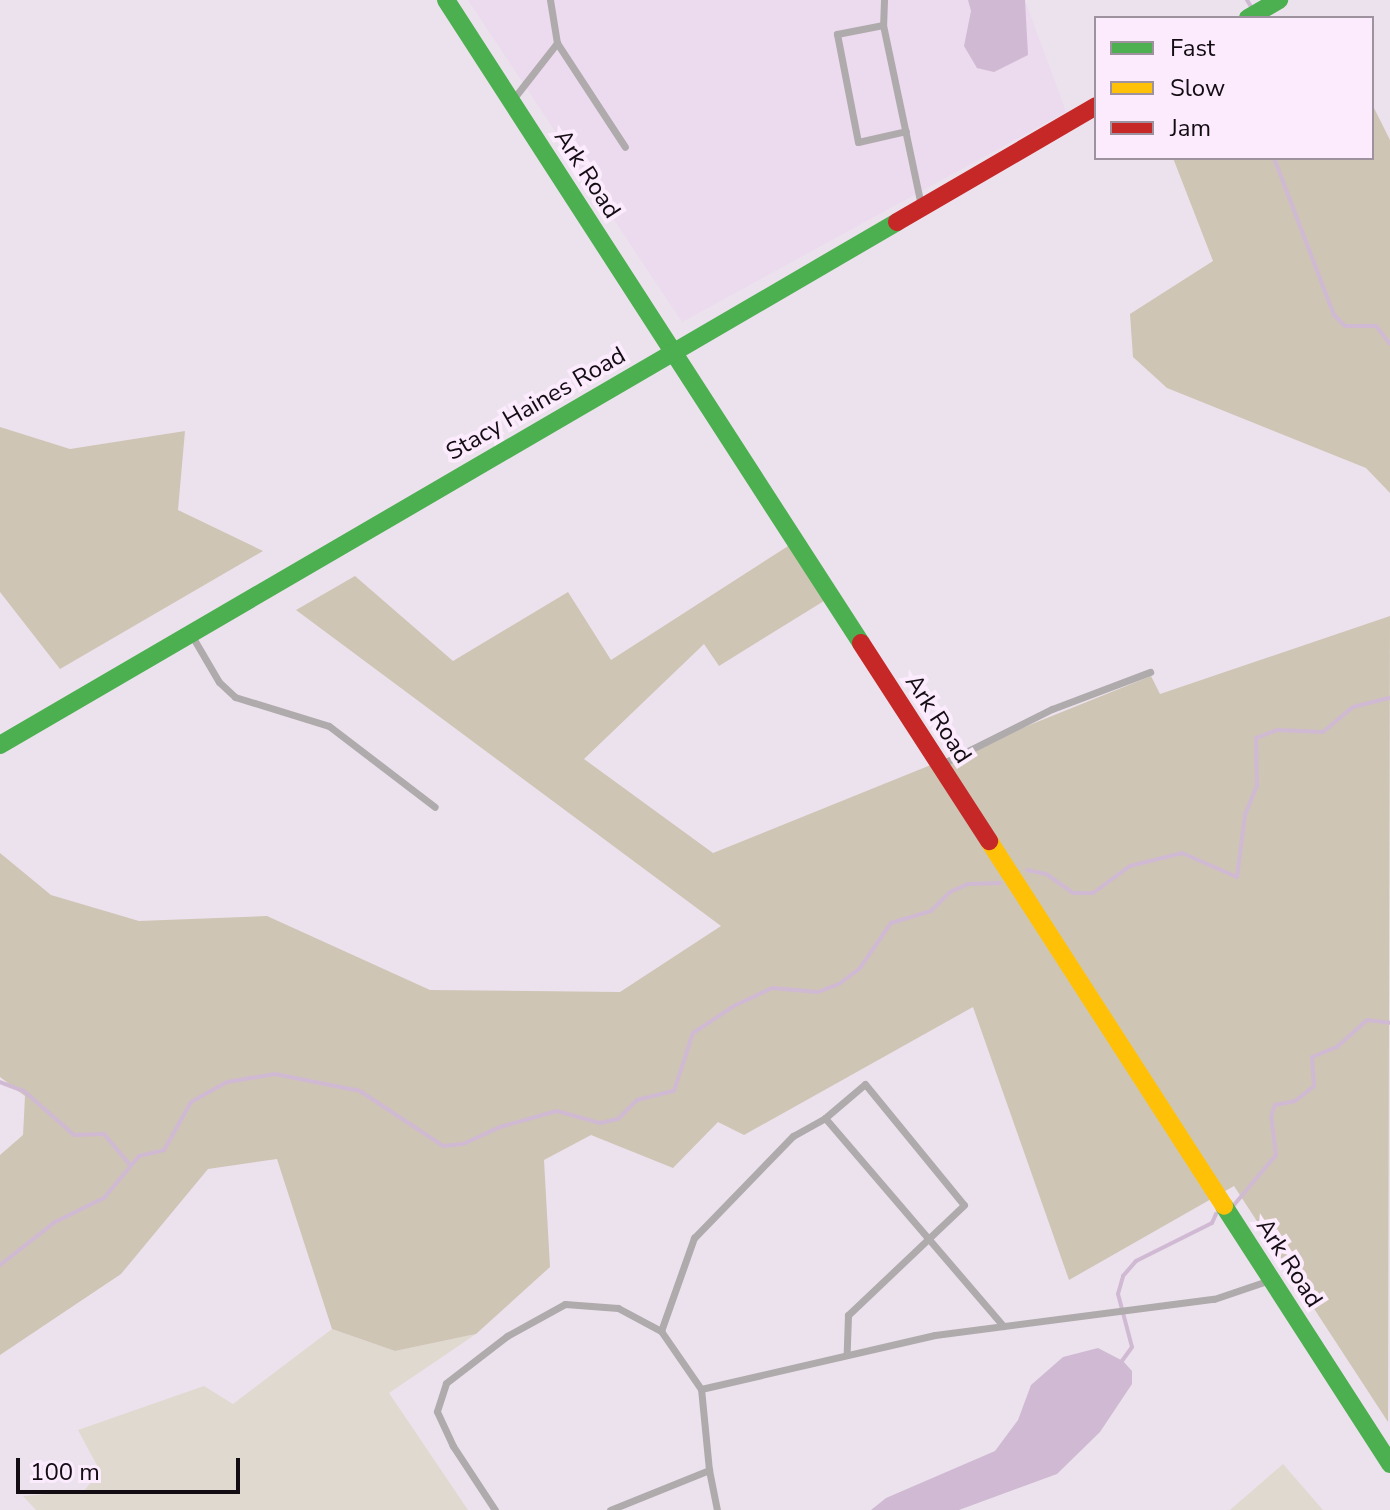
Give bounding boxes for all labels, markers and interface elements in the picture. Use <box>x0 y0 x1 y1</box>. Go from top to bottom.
legend <box>1094 16 1374 160</box>
text: Fast <box>1170 32 1215 64</box>
text: Slow <box>1170 72 1225 104</box>
text: Jam <box>1170 112 1211 144</box>
street label: Ark Road <box>548 124 626 224</box>
street label: Stacy Haines Road <box>441 341 631 467</box>
street label: Ark Road <box>899 669 977 769</box>
street label: Ark Road <box>1250 1213 1328 1313</box>
scale bar <box>20 1442 244 1492</box>
text: 100 m <box>30 1456 100 1488</box>

